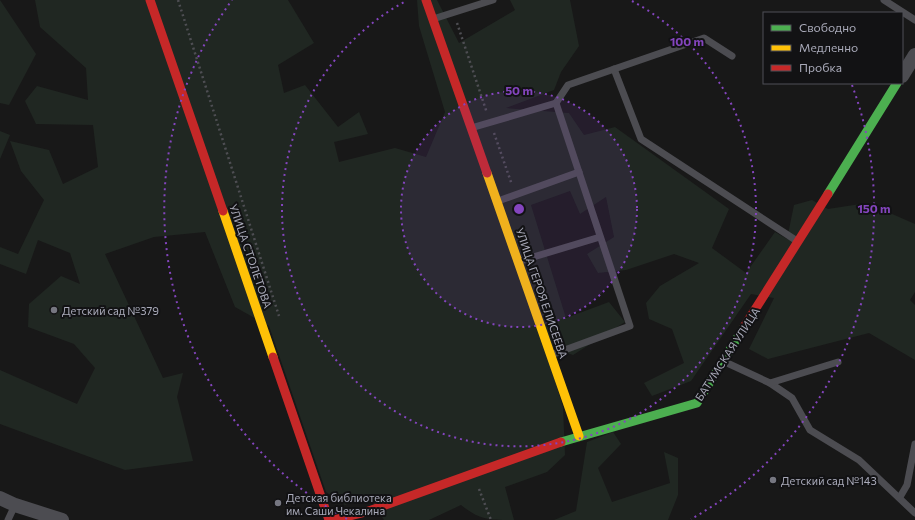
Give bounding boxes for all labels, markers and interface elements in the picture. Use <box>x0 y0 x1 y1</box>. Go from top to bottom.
legend <box>763 12 903 84</box>
text: Свободно <box>799 20 856 34</box>
text: 100 m <box>670 34 704 48</box>
text: Медленно <box>799 40 858 54</box>
text: Пробка <box>799 60 842 74</box>
text: 50 m <box>505 83 533 97</box>
text: 150 m <box>857 201 891 215</box>
street label: УЛИЦА СТОЛЕТОВА <box>227 202 275 310</box>
centre of rings <box>512 202 526 216</box>
street label: УЛИЦА ГЕРОЯ ЕЛИСЕЕВА <box>513 226 571 360</box>
place label: Детский сад №379 <box>62 304 159 317</box>
marker: Детский сад №379 <box>49 305 59 315</box>
street label: БАТУМСКАЯ УЛИЦА <box>692 305 762 403</box>
place label: Детский сад №143 <box>781 474 877 487</box>
marker: Детский сад №143 <box>768 475 778 485</box>
place label: Детская библиотека им. Саши Чекалина <box>286 491 392 517</box>
marker: Детская библиотека им. Саши Чекалина <box>273 498 283 508</box>

